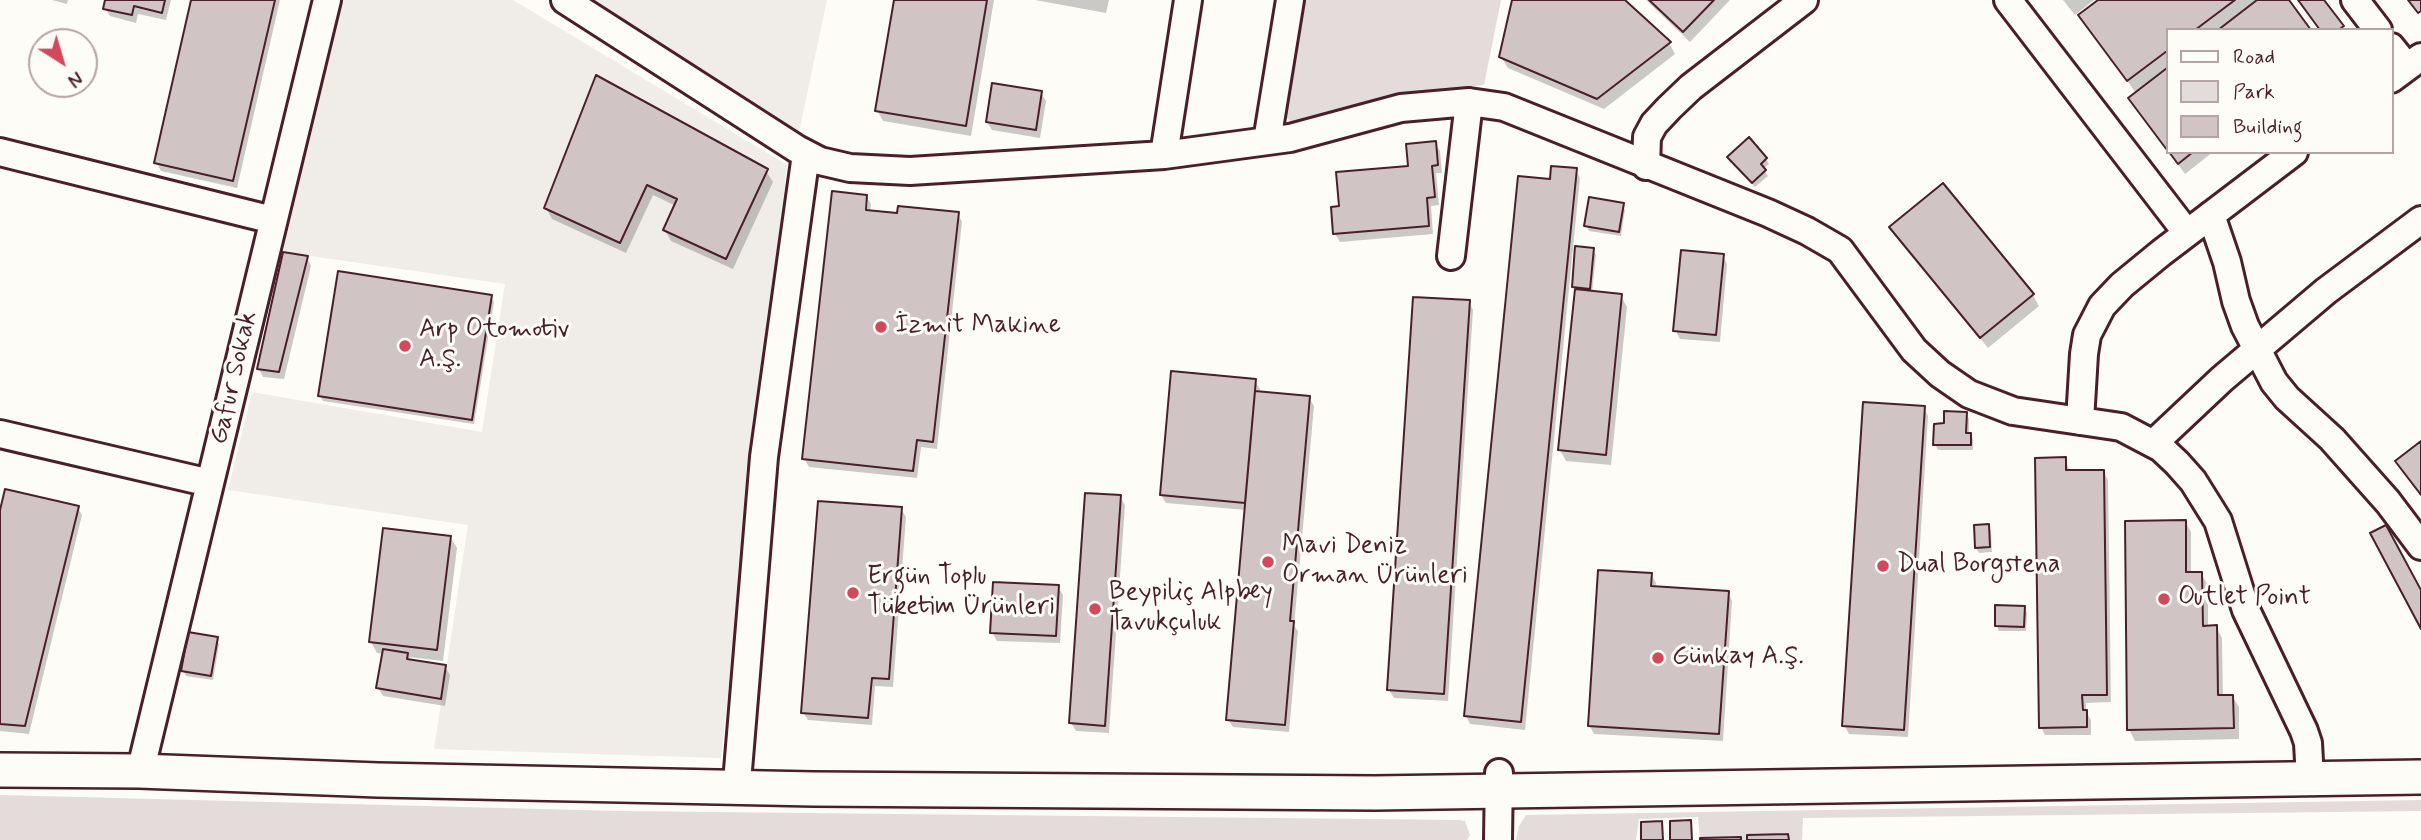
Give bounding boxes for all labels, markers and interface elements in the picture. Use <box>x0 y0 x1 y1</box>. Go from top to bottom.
north arrow <box>28 28 98 98</box>
legend <box>2166 28 2393 154</box>
text: Road <box>2233 43 2275 71</box>
text: N <box>62 65 87 92</box>
text: Park <box>2233 78 2275 106</box>
text: Building <box>2233 113 2303 141</box>
street label: Gafur Sokak <box>205 308 265 448</box>
place label: İzmit Makine <box>895 311 1061 343</box>
place label: Arp Otomotiv A.Ş. <box>419 315 569 376</box>
marker: İzmit Makine <box>873 319 889 335</box>
marker: Arp Otomotiv A.Ş. <box>397 338 413 354</box>
place label: Mavi Deniz Orman Ürünleri <box>1282 531 1468 592</box>
place label: Dual Borgstena <box>1897 550 2061 582</box>
marker: Mavi Deniz Orman Ürünleri <box>1260 554 1276 570</box>
marker: Dual Borgstena <box>1875 558 1891 574</box>
place label: Ergün Toplu Tüketim Ürünleri <box>867 562 1055 624</box>
place label: Beypiliç Alpbey Tavukçuluk <box>1109 578 1273 640</box>
place label: Outlet Point <box>2178 583 2311 615</box>
marker: Ergün Toplu Tüketim Ürünleri <box>845 585 861 601</box>
marker: Outlet Point <box>2156 591 2172 607</box>
marker: Beypiliç Alpbey Tavukçuluk <box>1087 601 1103 617</box>
place label: Günkay A.Ş. <box>1672 642 1804 674</box>
marker: Günkay A.Ş. <box>1650 650 1666 666</box>

